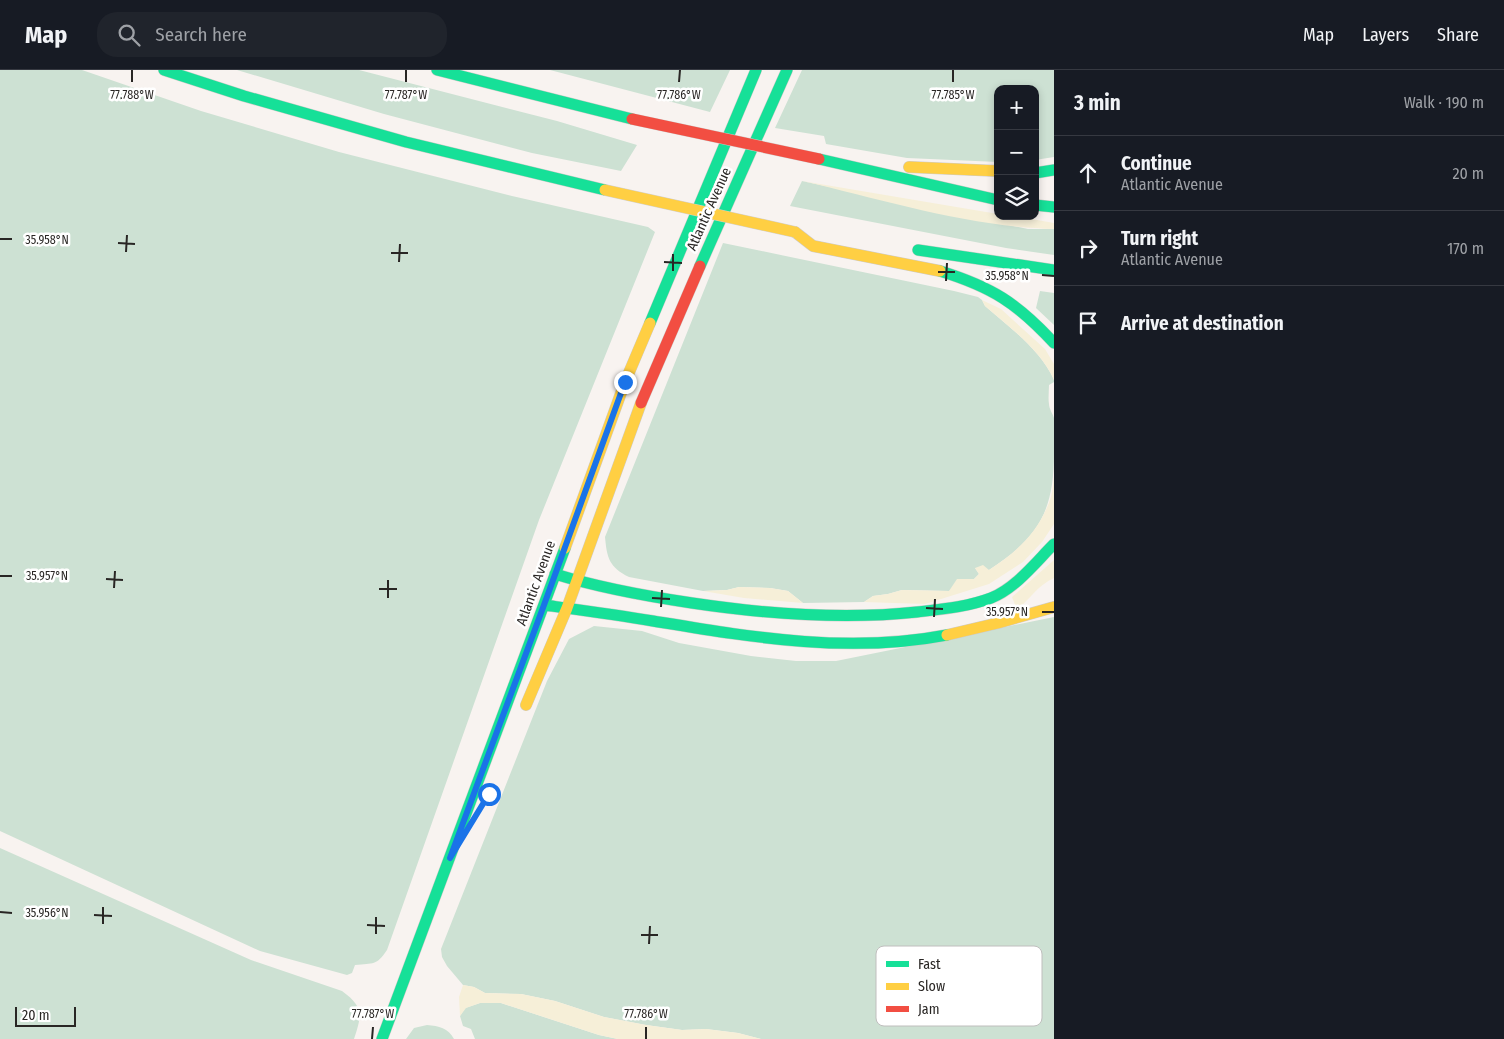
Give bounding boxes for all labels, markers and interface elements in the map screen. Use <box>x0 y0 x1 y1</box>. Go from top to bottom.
search box <box>97 12 447 57</box>
text: Map <box>25 21 67 49</box>
icon: search <box>115 21 143 49</box>
text: Search here <box>155 23 247 46</box>
text: Map <box>1303 24 1334 46</box>
text: Layers <box>1362 24 1409 46</box>
text: Share <box>1437 24 1479 46</box>
map controls <box>994 85 1039 220</box>
button: + <box>994 85 1039 130</box>
text: 77.788°W <box>110 88 154 102</box>
text: 77.787°W <box>385 88 427 102</box>
text: 77.786°W <box>657 88 701 102</box>
text: 77.785°W <box>932 88 974 102</box>
text: 3 min <box>1074 90 1121 116</box>
text: Walk · 190 m <box>1404 93 1484 112</box>
button: − <box>994 130 1039 175</box>
text: Continue <box>1121 152 1192 175</box>
icon: ahead <box>1074 159 1102 187</box>
text: 20 m <box>1453 164 1484 183</box>
street label: Atlantic Avenue <box>683 165 735 253</box>
button: layers <box>994 175 1039 220</box>
text: Atlantic Avenue <box>1121 175 1223 194</box>
text: Turn right <box>1121 227 1198 250</box>
text: 35.958°N <box>25 233 69 247</box>
icon: right <box>1074 234 1102 262</box>
text: 170 m <box>1447 239 1484 258</box>
text: Atlantic Avenue <box>1121 250 1223 269</box>
text: 35.958°N <box>985 269 1029 283</box>
icon: arrive <box>1074 309 1102 337</box>
text: Arrive at destination <box>1121 312 1284 335</box>
route end <box>614 371 637 394</box>
street label: Atlantic Avenue <box>513 538 559 628</box>
text: 35.957°N <box>26 569 68 583</box>
text: 35.957°N <box>986 605 1028 619</box>
route start <box>478 783 501 806</box>
text: 35.956°N <box>25 906 69 920</box>
legend <box>876 946 1042 1026</box>
text: Fast <box>918 956 941 973</box>
text: Slow <box>918 978 945 995</box>
text: Jam <box>918 1001 939 1018</box>
scale bar <box>15 1004 76 1027</box>
text: 20 m <box>22 1007 50 1024</box>
text: 77.787°W <box>352 1007 394 1021</box>
text: 77.786°W <box>624 1007 668 1021</box>

